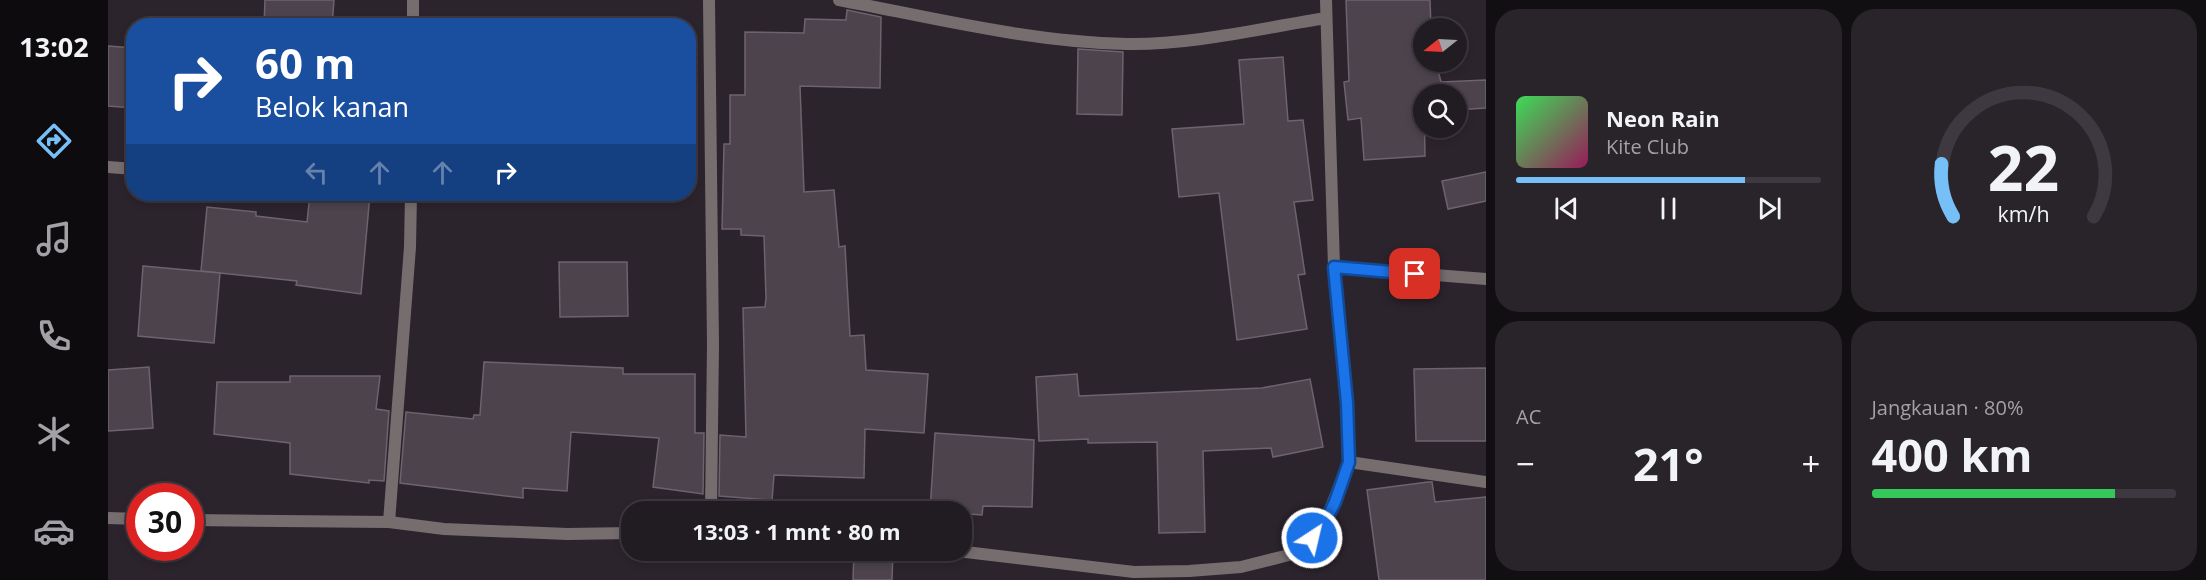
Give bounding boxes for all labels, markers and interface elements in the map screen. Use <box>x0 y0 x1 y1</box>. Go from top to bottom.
north arrow <box>1413 18 1467 72</box>
map controls <box>1413 18 1467 138</box>
text: 13:02 <box>19 28 89 65</box>
text: 60 m <box>255 34 355 91</box>
icon: right <box>156 42 234 120</box>
button: search <box>1413 84 1467 138</box>
text: Belok kanan <box>255 88 409 125</box>
text: Neon Rain <box>1606 103 1720 133</box>
icon: directions <box>33 120 75 162</box>
text: 22 <box>1988 125 2059 210</box>
text: Kite Club <box>1606 133 1689 160</box>
icon: left <box>300 156 333 189</box>
icon: ahead <box>363 156 396 189</box>
icon: ahead <box>426 156 459 189</box>
icon: right <box>489 156 522 189</box>
icon: previous <box>1550 192 1583 225</box>
icon: pause <box>1652 192 1685 225</box>
icon: next <box>1753 192 1786 225</box>
text: km/h <box>1998 200 2050 229</box>
icon: music <box>33 218 75 260</box>
pin <box>1389 248 1440 299</box>
icon: arrive <box>1398 257 1431 290</box>
icon: phone <box>33 315 75 357</box>
text: Jangkauan · 80% <box>1872 394 2023 421</box>
text: AC <box>1516 403 1541 430</box>
icon: climate <box>33 413 75 455</box>
text: 400 km <box>1872 424 2032 485</box>
text: 21° <box>1633 433 1704 494</box>
text: − <box>1516 441 1535 486</box>
text: + <box>1802 441 1820 486</box>
speed limit sign: 30 <box>126 483 204 561</box>
position arrow <box>1280 506 1344 570</box>
icon: car <box>33 510 75 552</box>
text: 13:03 · 1 mnt · 80 m <box>692 516 901 546</box>

